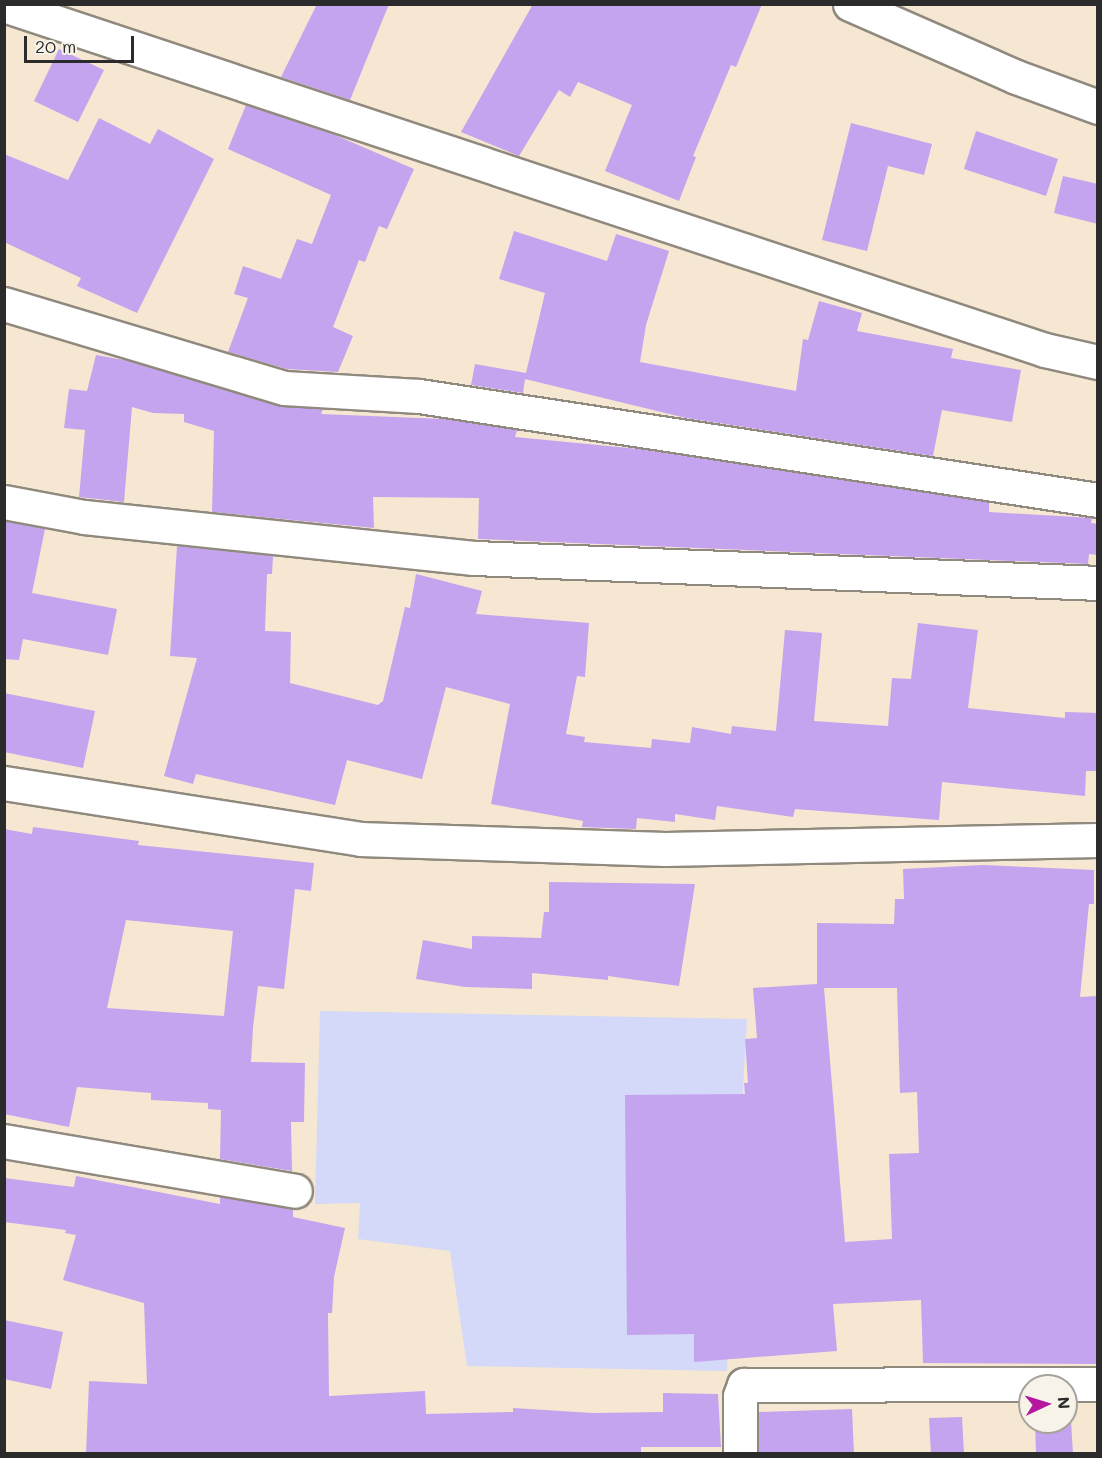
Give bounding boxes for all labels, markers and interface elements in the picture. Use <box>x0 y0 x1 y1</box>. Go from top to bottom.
scale bar <box>27 24 136 62</box>
text: 20 m <box>35 34 76 58</box>
north arrow <box>1018 1374 1078 1434</box>
text: N <box>1054 1396 1075 1410</box>

